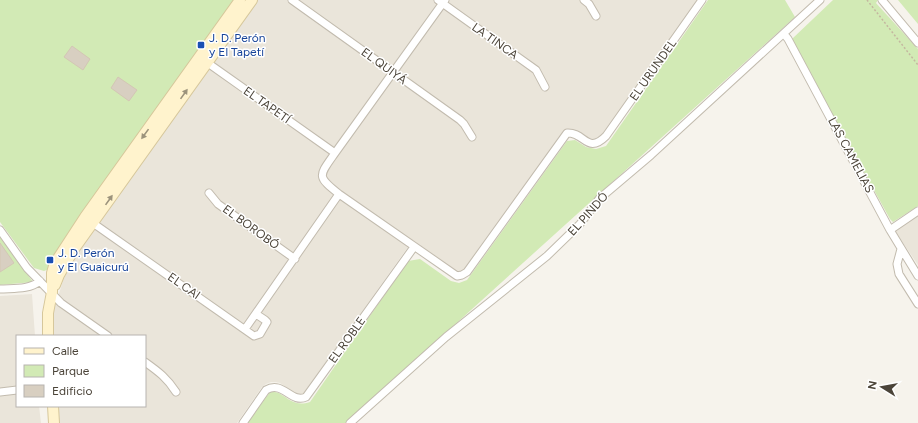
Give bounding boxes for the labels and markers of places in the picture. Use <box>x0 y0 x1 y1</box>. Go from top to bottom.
place label: J. D. Perón y El Tapetí <box>209 31 266 59</box>
marker: J. D. Perón y El Tapetí <box>196 40 206 50</box>
place label: J. D. Perón y El Guaicurú <box>58 246 129 274</box>
marker: J. D. Perón y El Guaicurú <box>45 255 55 265</box>

